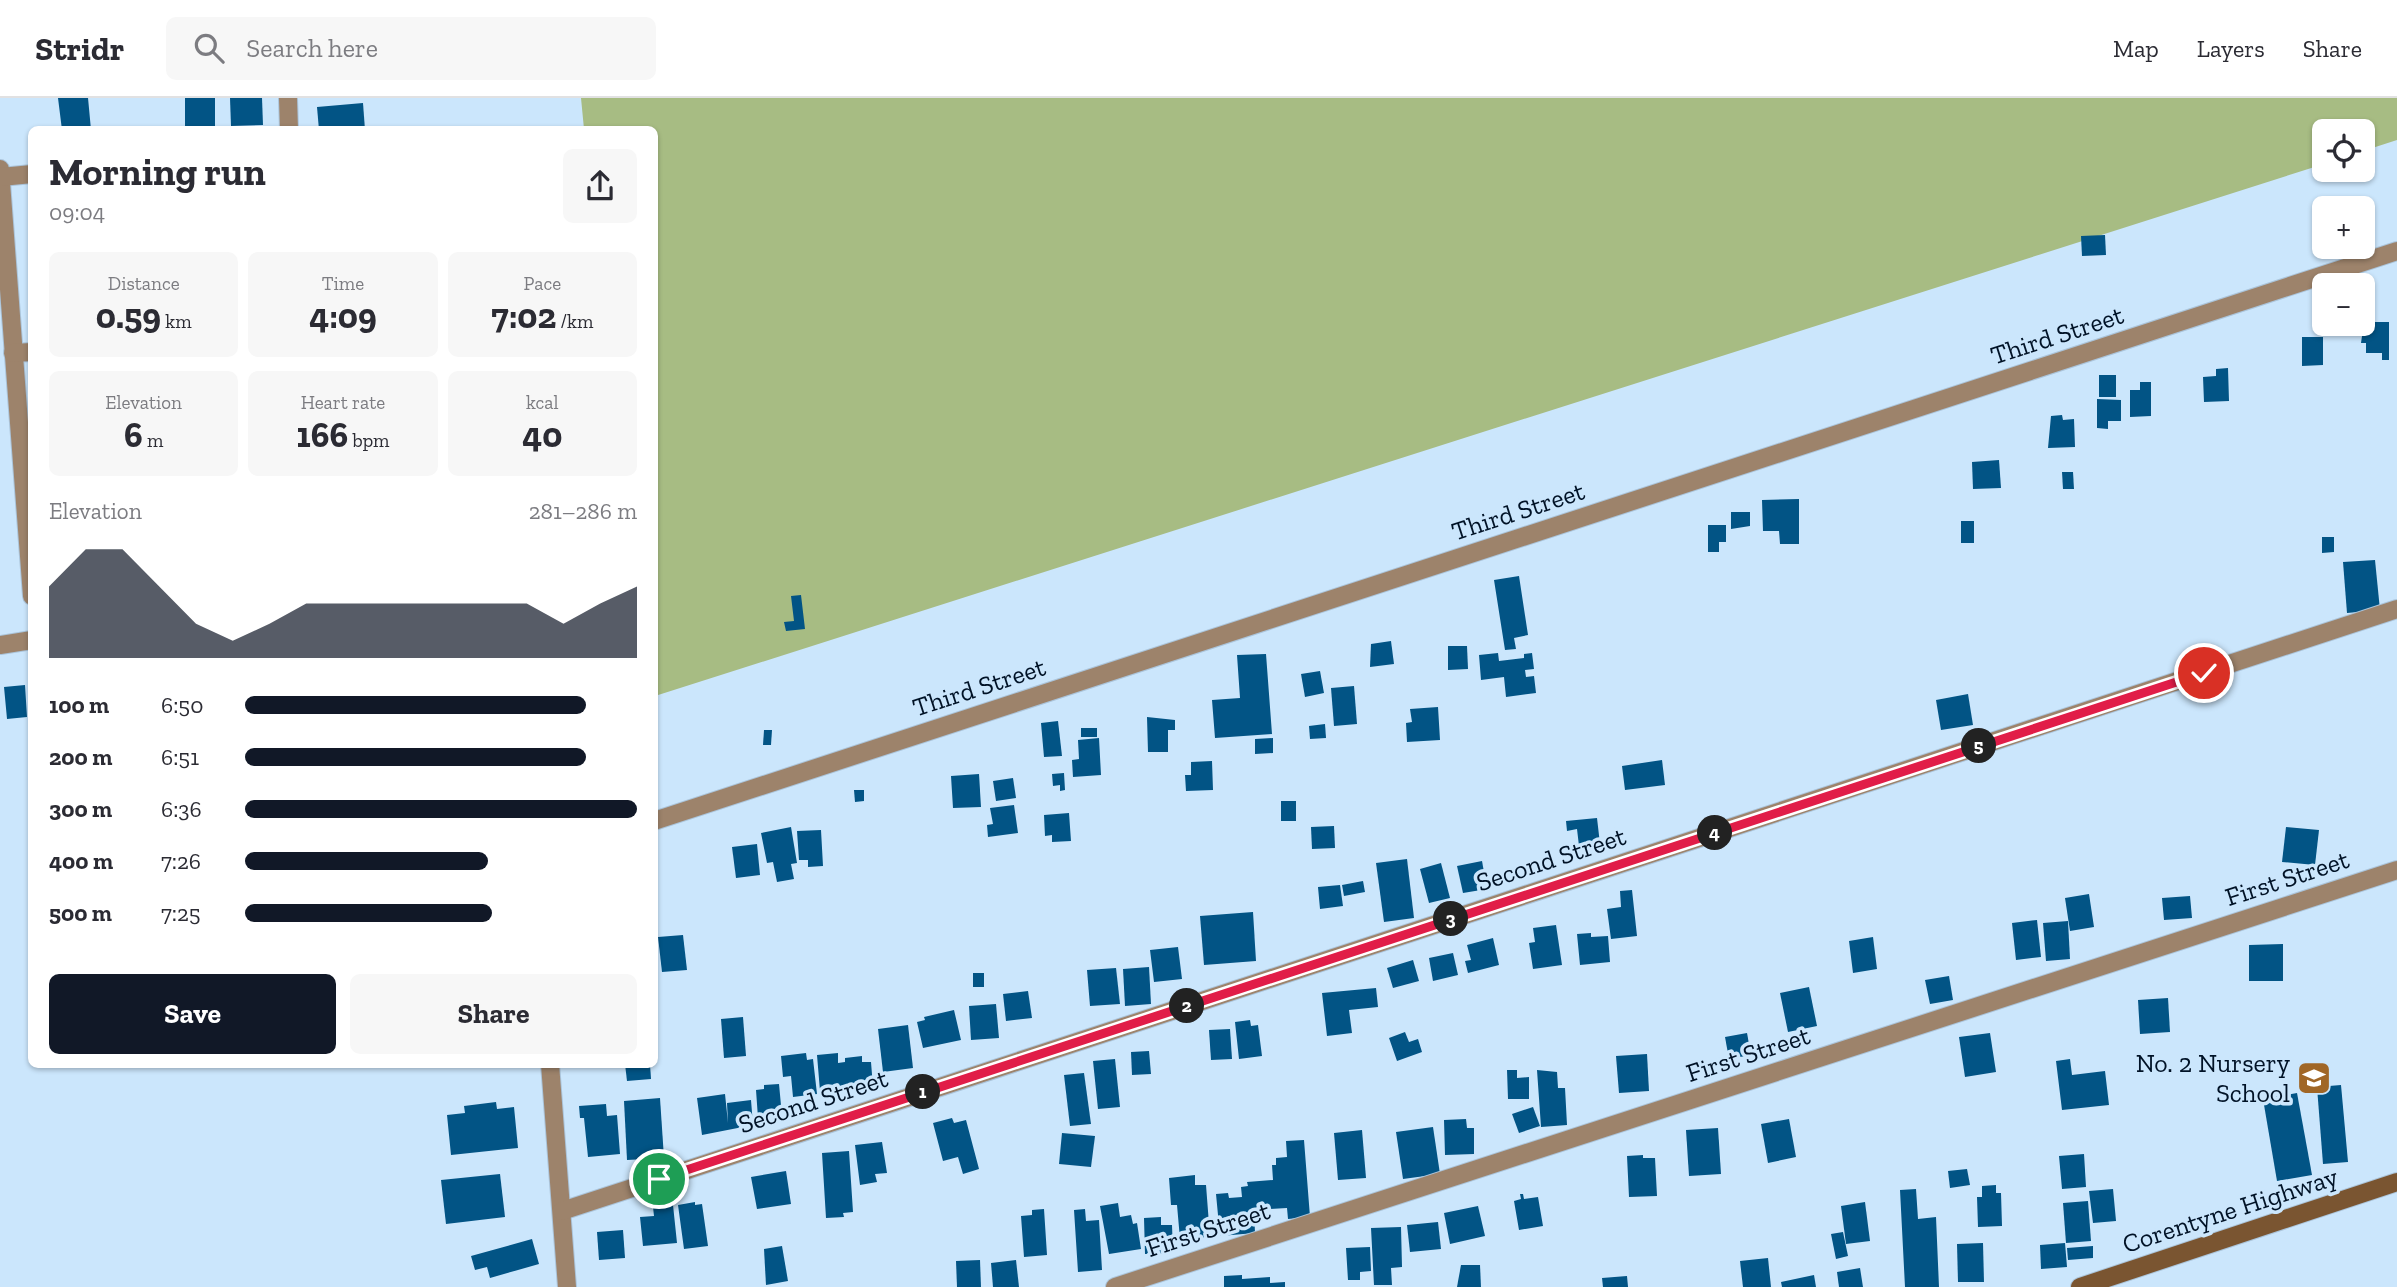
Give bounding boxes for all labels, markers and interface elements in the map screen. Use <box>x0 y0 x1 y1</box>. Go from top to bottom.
search box <box>166 17 656 80</box>
text: Stridr <box>35 29 124 68</box>
icon: search <box>190 29 228 67</box>
text: Search here <box>246 32 378 64</box>
text: Map <box>2113 34 2159 63</box>
text: Layers <box>2197 34 2265 63</box>
text: Share <box>2303 34 2362 63</box>
map controls <box>2312 119 2375 336</box>
button: locate <box>2312 119 2375 182</box>
text: Morning run <box>49 149 266 195</box>
button: share <box>563 149 637 223</box>
button: + <box>2312 196 2375 259</box>
text: 09:04 <box>49 198 105 226</box>
text: Distance <box>108 272 180 295</box>
text: Time <box>322 272 364 295</box>
text: Pace <box>523 272 561 295</box>
button: − <box>2312 273 2375 336</box>
text: 0.59 <box>96 295 161 337</box>
text: 4:09 <box>309 295 377 337</box>
text: 7:02 <box>491 295 556 337</box>
street label: Third Street <box>1987 298 2128 371</box>
text: km <box>161 310 192 333</box>
text: /km <box>556 310 593 333</box>
text: Elevation <box>105 391 182 414</box>
text: Heart rate <box>301 391 385 414</box>
text: kcal <box>526 391 559 414</box>
text: 6 <box>124 414 143 456</box>
text: 166 <box>297 414 348 456</box>
text: 40 <box>522 414 562 456</box>
text: m <box>143 429 163 452</box>
text: bpm <box>348 429 389 452</box>
street label: Third Street <box>1448 474 1589 547</box>
text: Elevation <box>49 497 142 525</box>
text: 281–286 m <box>529 497 637 525</box>
pin <box>2174 643 2234 703</box>
street label: Third Street <box>909 650 1050 723</box>
icon: check <box>2185 654 2223 692</box>
text: 100 m <box>49 691 109 719</box>
text: 6:50 <box>161 691 203 719</box>
pin: 5 <box>1962 728 1996 764</box>
text: 5 <box>1974 734 1983 757</box>
text: 200 m <box>49 743 112 771</box>
text: 6:51 <box>161 743 199 771</box>
text: 300 m <box>49 795 112 823</box>
text: 6:36 <box>161 795 202 823</box>
pin: 4 <box>1698 816 1732 850</box>
street label: Second Street <box>1472 820 1630 898</box>
text: 4 <box>1709 821 1720 844</box>
street label: First Street <box>2221 843 2353 913</box>
text: 400 m <box>49 847 113 875</box>
text: 7:26 <box>161 847 201 875</box>
text: 500 m <box>49 899 112 927</box>
text: 7:25 <box>161 899 201 927</box>
pin: 3 <box>1434 902 1468 936</box>
text: 3 <box>1445 907 1456 930</box>
button: Save <box>49 974 336 1054</box>
button: Share <box>350 974 637 1054</box>
pin: 2 <box>1170 988 1204 1024</box>
text: 2 <box>1181 994 1192 1017</box>
street label: First Street <box>1682 1019 1814 1089</box>
place label: No. 2 Nursery School <box>2136 1047 2291 1109</box>
school or university icon: No. 2 Nursery School <box>2295 1059 2333 1097</box>
street label: Second Street <box>734 1062 892 1140</box>
pin: 1 <box>906 1074 940 1110</box>
text: 1 <box>919 1080 926 1103</box>
pin <box>629 1149 689 1209</box>
icon: arrive <box>640 1160 678 1198</box>
street label: Corentyne Highway <box>2118 1160 2342 1260</box>
street label: First Street <box>1142 1194 1274 1264</box>

